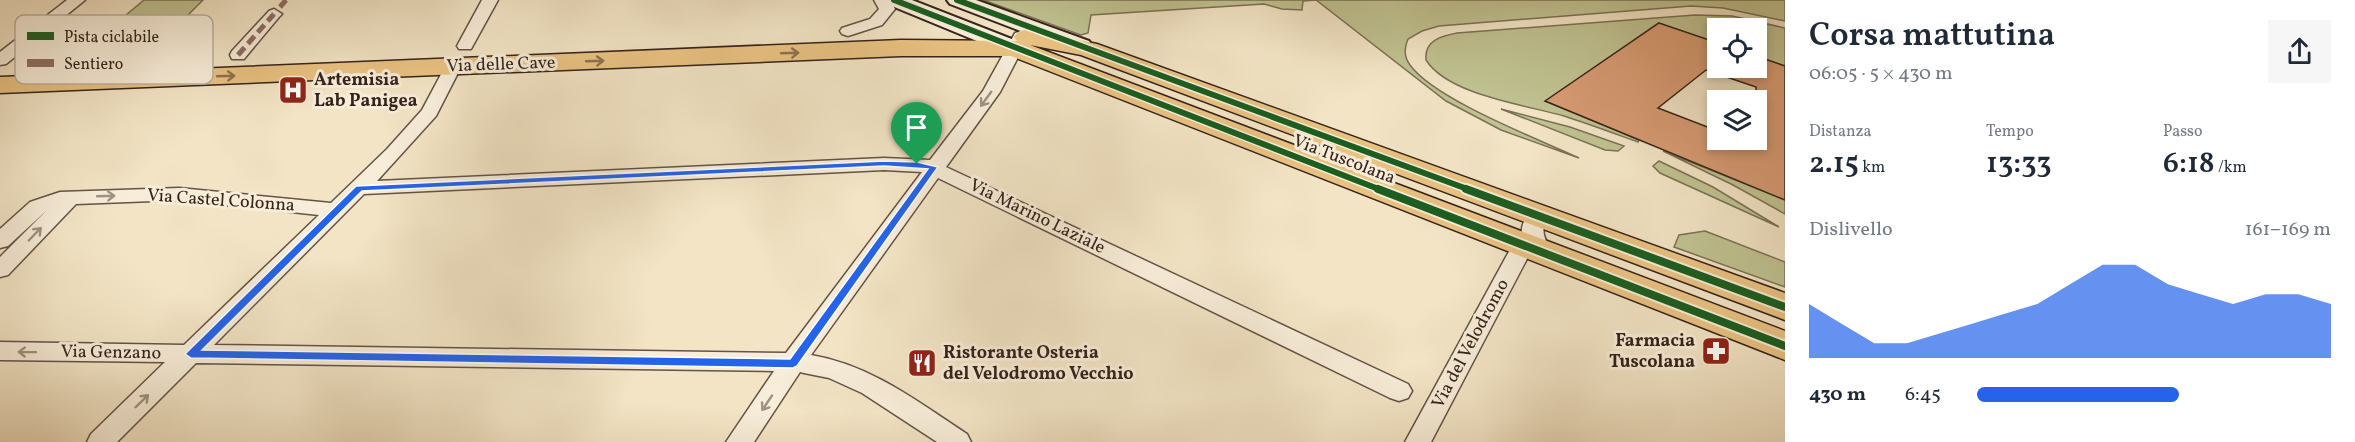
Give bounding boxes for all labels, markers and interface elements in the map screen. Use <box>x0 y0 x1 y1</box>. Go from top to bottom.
text: Corsa mattutina <box>1809 14 2055 60</box>
legend <box>15 15 213 84</box>
map controls <box>1707 18 1767 150</box>
button: locate <box>1707 18 1767 78</box>
button: share <box>2268 20 2331 83</box>
text: Pista ciclabile <box>64 27 159 49</box>
one-way arrow <box>779 47 799 59</box>
street label: Via delle Cave <box>446 51 556 79</box>
text: Sentiero <box>64 54 123 76</box>
one-way arrow <box>585 56 605 67</box>
text: 06:05 · 5 × 430 m <box>1809 60 1953 88</box>
place label: Artemisia Lab Panigea <box>314 68 418 114</box>
one-way arrow <box>216 71 236 82</box>
hospital icon: Artemisia Lab Panigea <box>277 74 309 106</box>
button: layers <box>1707 90 1767 150</box>
one-way arrow <box>979 91 992 107</box>
pin <box>891 102 942 164</box>
icon: arrive <box>900 111 933 144</box>
text: Distanza <box>1809 121 1871 143</box>
text: Tempo <box>1986 121 2034 143</box>
text: Passo <box>2163 121 2202 143</box>
street label: Via Tuscolana <box>1289 129 1399 191</box>
text: 2.15 <box>1809 143 1859 185</box>
text: 13:33 <box>1986 143 2052 185</box>
text: 6:18 <box>2163 143 2215 185</box>
text: km <box>1859 157 1885 179</box>
text: /km <box>2215 157 2247 179</box>
street label: Via Marino Laziale <box>965 173 1109 261</box>
street label: Via Castel Colonna <box>146 183 296 219</box>
one-way arrow <box>95 190 115 202</box>
text: Dislivello <box>1809 216 1893 244</box>
text: 161–169 m <box>2245 216 2331 244</box>
one-way arrow <box>28 226 42 241</box>
street label: Via del Velodromo <box>1426 275 1516 413</box>
place label: Farmacia Tuscolana <box>1609 329 1695 375</box>
pharmacy icon: Farmacia Tuscolana <box>1700 335 1732 367</box>
street label: Via Genzano <box>61 340 161 366</box>
place label: Ristorante Osteria del Velodromo Vecchio <box>943 341 1134 387</box>
one-way arrow <box>18 346 38 357</box>
restaurant icon: Ristorante Osteria del Velodromo Vecchio <box>906 347 938 379</box>
text: 430 m <box>1809 381 1866 409</box>
text: 6:45 <box>1905 381 1941 409</box>
one-way arrow <box>134 394 149 408</box>
one-way arrow <box>760 394 772 411</box>

